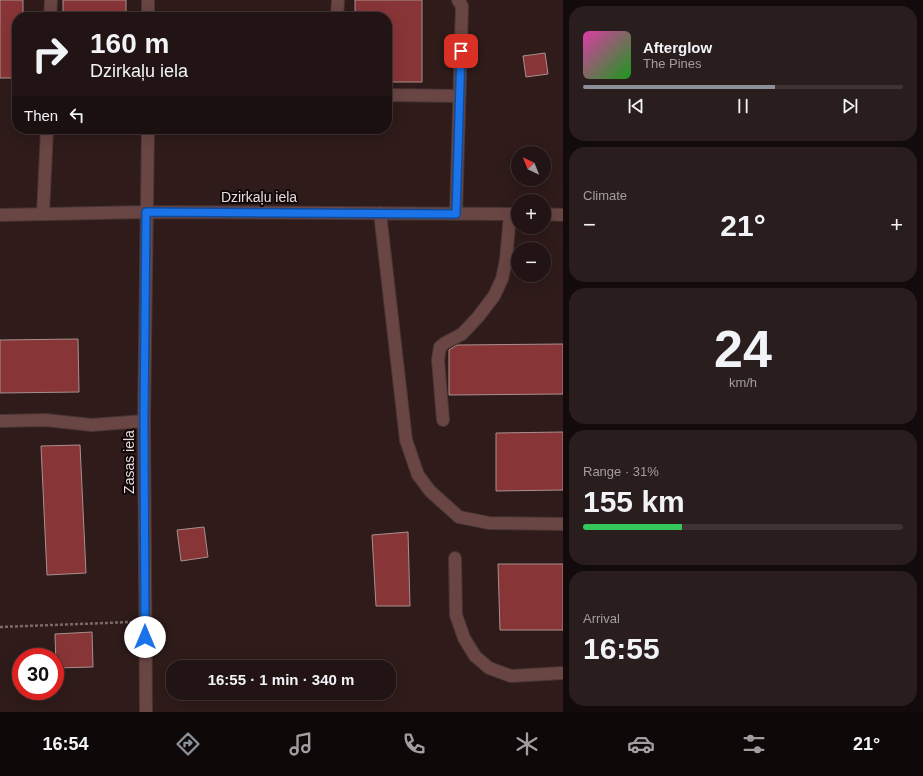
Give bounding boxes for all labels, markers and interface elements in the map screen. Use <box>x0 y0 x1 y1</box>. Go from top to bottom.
icon: right <box>24 28 76 80</box>
text: 160 m <box>90 28 169 59</box>
pin <box>444 34 478 68</box>
text: Afterglow <box>643 39 712 56</box>
icon: arrive <box>450 40 472 62</box>
text: The Pines <box>643 56 702 71</box>
text: Dzirkaļu iela <box>90 61 188 81</box>
icon: previous <box>625 95 647 117</box>
icon: pause <box>732 95 754 117</box>
icon: next <box>839 95 861 117</box>
icon: left <box>66 104 88 126</box>
text: Then <box>24 107 58 124</box>
north arrow <box>511 146 551 186</box>
map controls <box>511 146 551 282</box>
text: Climate <box>583 188 627 203</box>
street label: Dzirkaļu iela <box>221 189 297 205</box>
button: + <box>511 194 551 234</box>
text: 21° <box>720 209 766 242</box>
text: − <box>583 212 596 237</box>
text: + <box>890 212 903 237</box>
button: − <box>511 242 551 282</box>
text: 24 <box>714 320 772 378</box>
text: km/h <box>729 375 757 390</box>
street label: Zasas iela <box>121 430 137 494</box>
text: Range · 31% <box>583 464 659 479</box>
text: 155 km <box>583 485 685 518</box>
text: Arrival <box>583 611 620 626</box>
position arrow <box>124 616 166 658</box>
text: 16:55 <box>583 632 660 665</box>
speed limit sign: 30 <box>12 648 64 700</box>
text: 16:55 · 1 min · 340 m <box>208 671 354 688</box>
icon: directions <box>174 730 202 758</box>
icon: music <box>287 730 315 758</box>
icon: phone <box>400 730 428 758</box>
icon: climate <box>513 730 541 758</box>
icon: car <box>627 730 655 758</box>
icon: filters <box>740 730 768 758</box>
text: 16:54 <box>43 734 89 754</box>
text: 21° <box>853 734 880 754</box>

